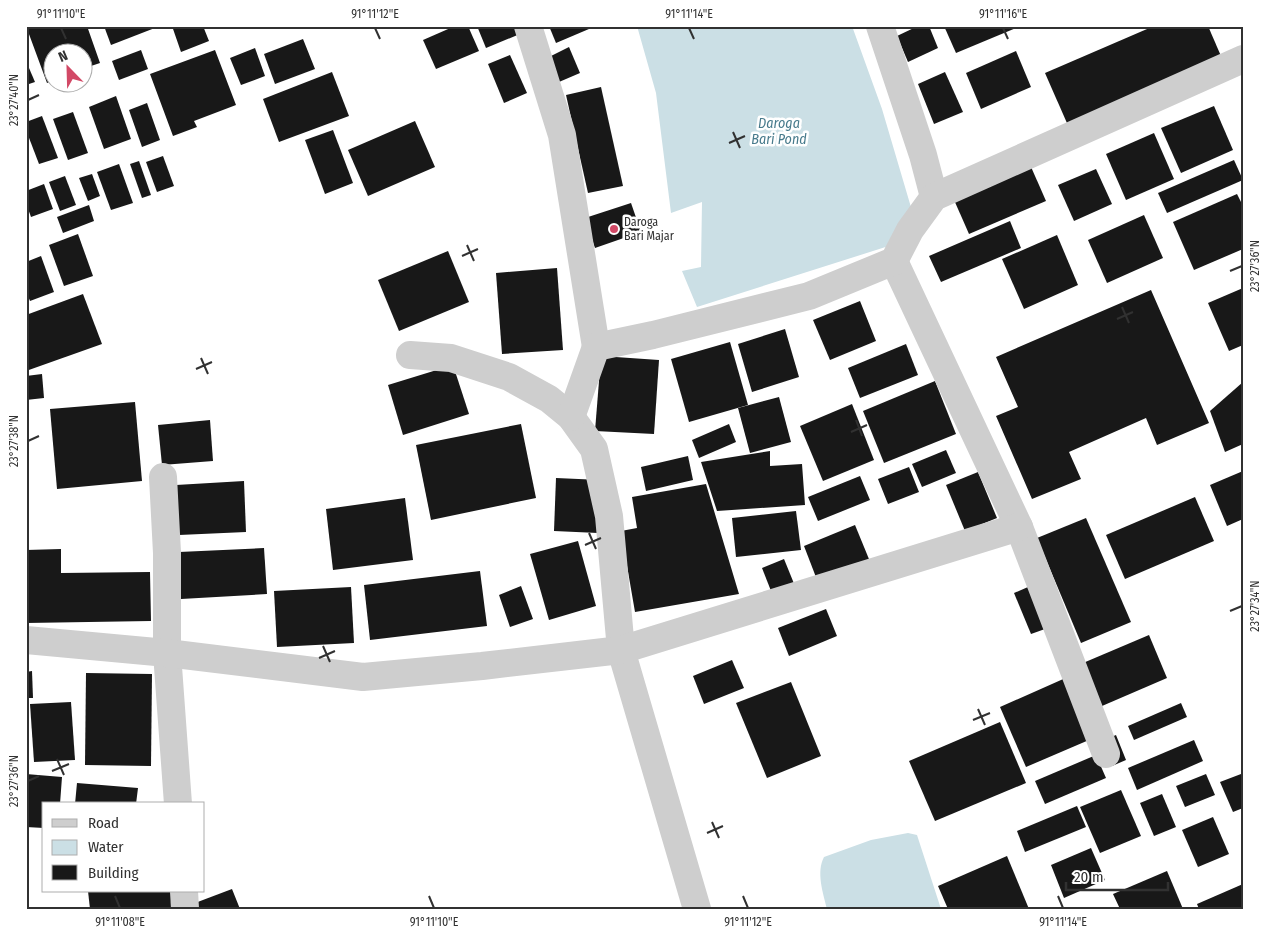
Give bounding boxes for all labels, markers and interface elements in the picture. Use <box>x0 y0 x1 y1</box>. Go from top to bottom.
text: 91°11'10"E <box>37 7 86 21</box>
text: 91°11'12"E <box>351 7 399 21</box>
text: 91°11'14"E <box>665 7 713 21</box>
text: 91°11'16"E <box>979 7 1027 21</box>
north arrow <box>42 42 92 92</box>
text: N <box>56 47 70 66</box>
text: 23°27'40"N <box>7 74 21 126</box>
water label: Daroga Bari Pond <box>751 115 807 148</box>
place label: Daroga Bari Majar <box>624 215 675 243</box>
marker: Daroga Bari Majar <box>608 223 620 235</box>
text: 23°27'36"N <box>1248 240 1262 292</box>
text: 23°27'38"N <box>7 415 21 467</box>
text: 23°27'34"N <box>1248 580 1262 632</box>
text: 23°27'36"N <box>7 755 21 807</box>
legend <box>42 802 205 892</box>
text: Road <box>88 814 119 832</box>
text: Water <box>88 838 124 856</box>
scale bar <box>1066 860 1169 892</box>
text: Building <box>88 864 139 882</box>
text: 20 m <box>1074 868 1104 886</box>
text: 91°11'08"E <box>95 915 145 929</box>
text: 91°11'10"E <box>410 915 459 929</box>
text: 91°11'12"E <box>724 915 772 929</box>
text: 91°11'14"E <box>1039 915 1087 929</box>

